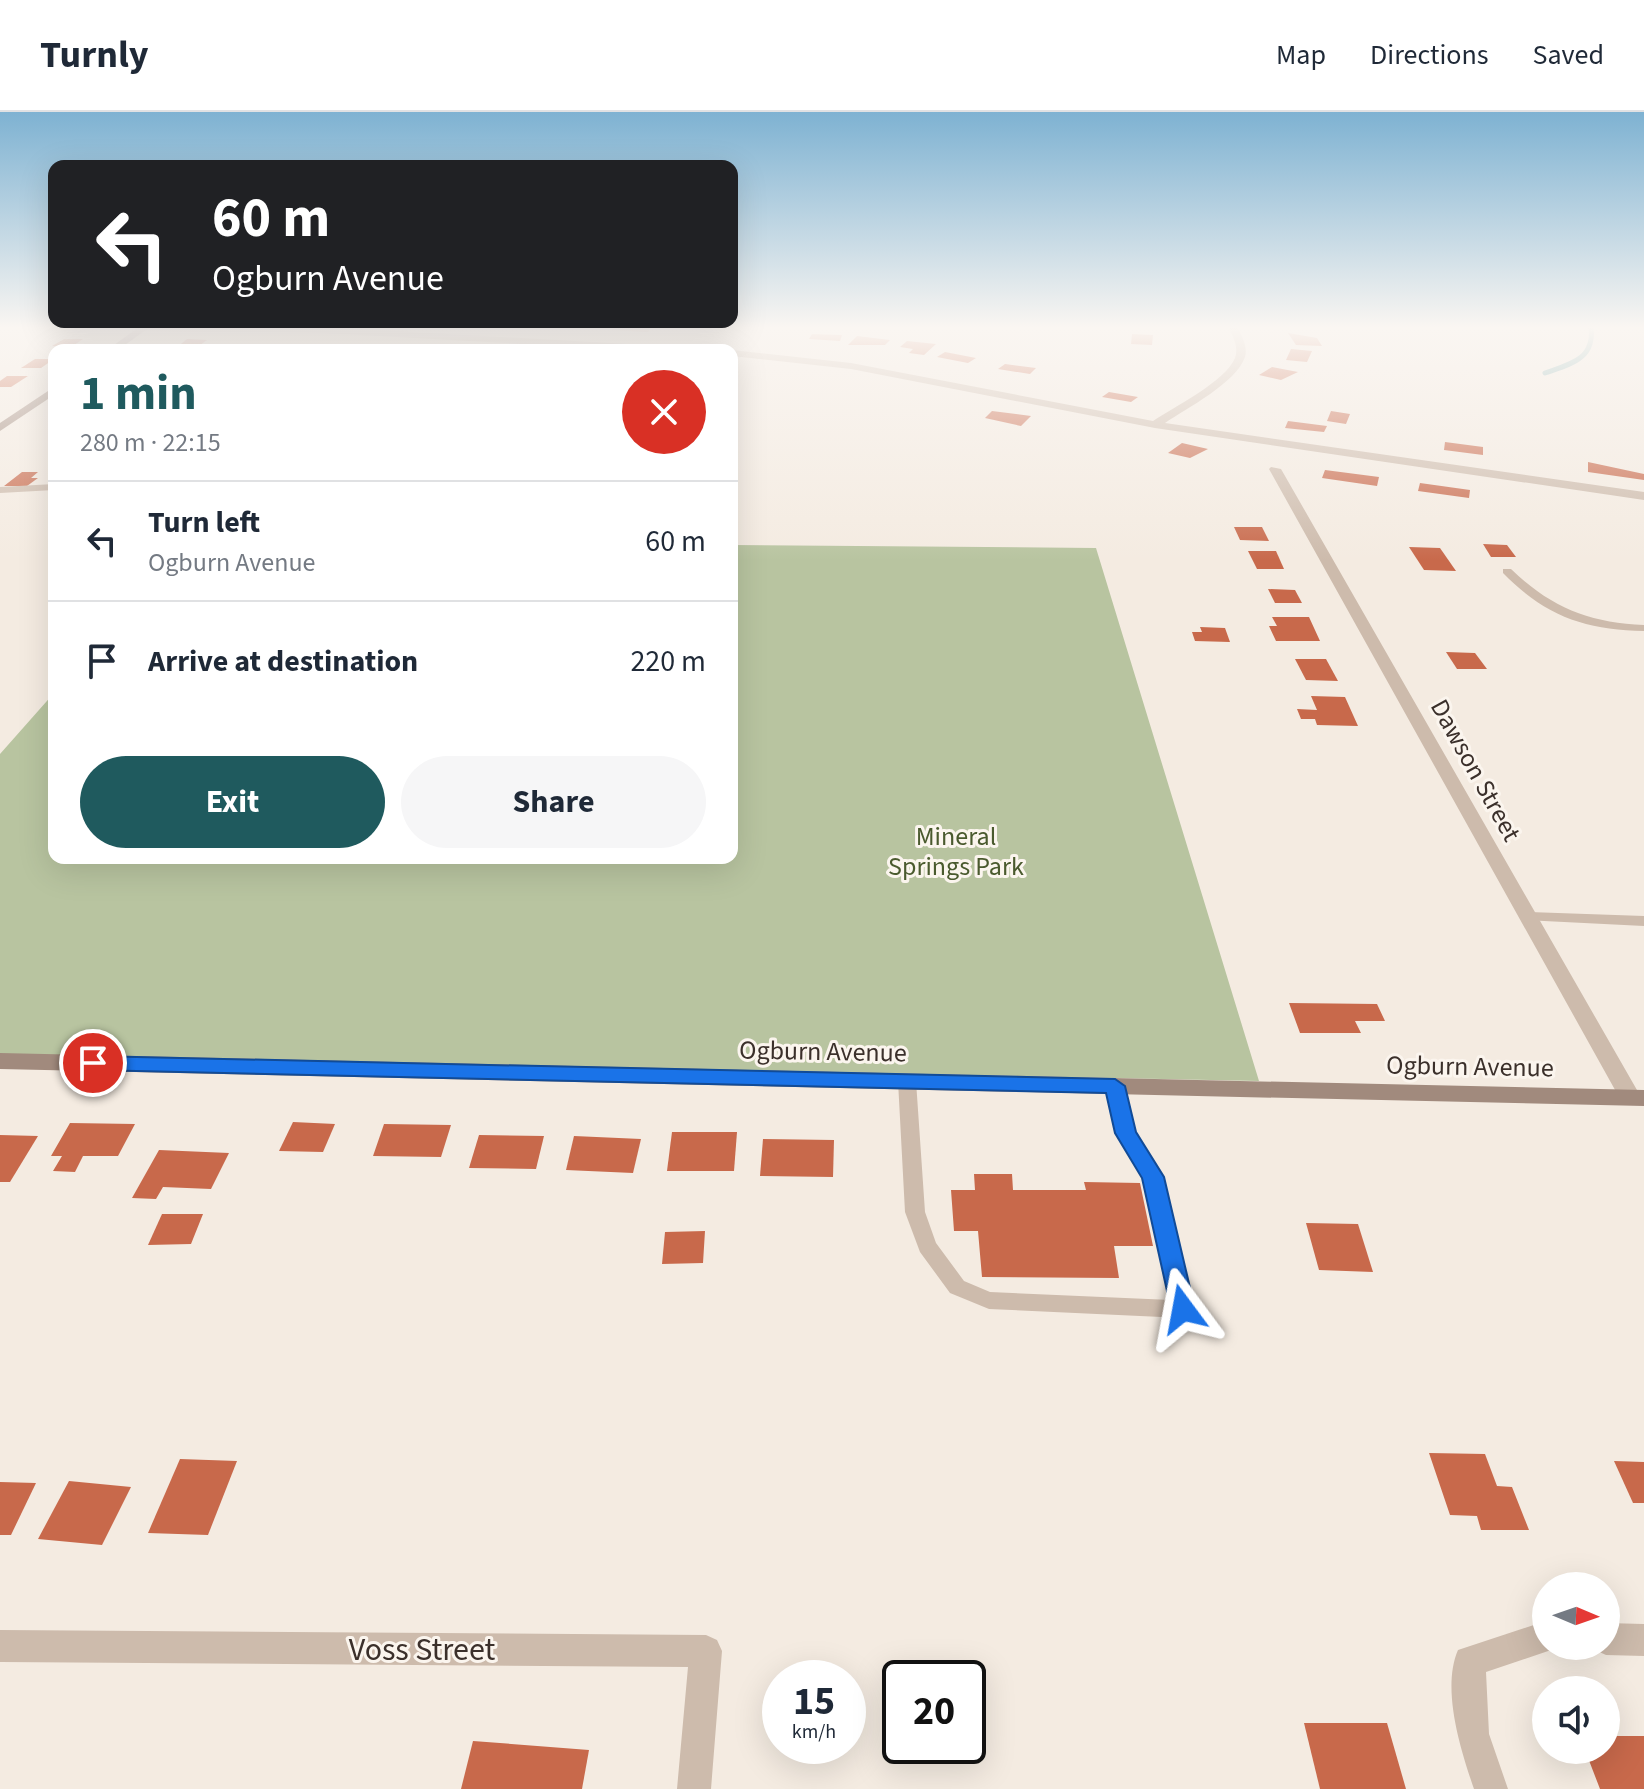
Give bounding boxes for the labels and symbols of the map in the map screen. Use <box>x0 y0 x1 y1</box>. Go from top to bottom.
street label: Dawson Street <box>1421 692 1530 848</box>
park label: Mineral Springs Park <box>888 818 1024 885</box>
pin <box>59 1029 127 1097</box>
street label: Ogburn Avenue <box>739 1032 907 1071</box>
street label: Ogburn Avenue <box>1386 1047 1554 1086</box>
position arrow <box>1141 1267 1225 1351</box>
north arrow <box>1532 1572 1620 1660</box>
street label: Voss Street <box>349 1627 496 1673</box>
speed limit sign: 20 <box>882 1660 986 1764</box>

